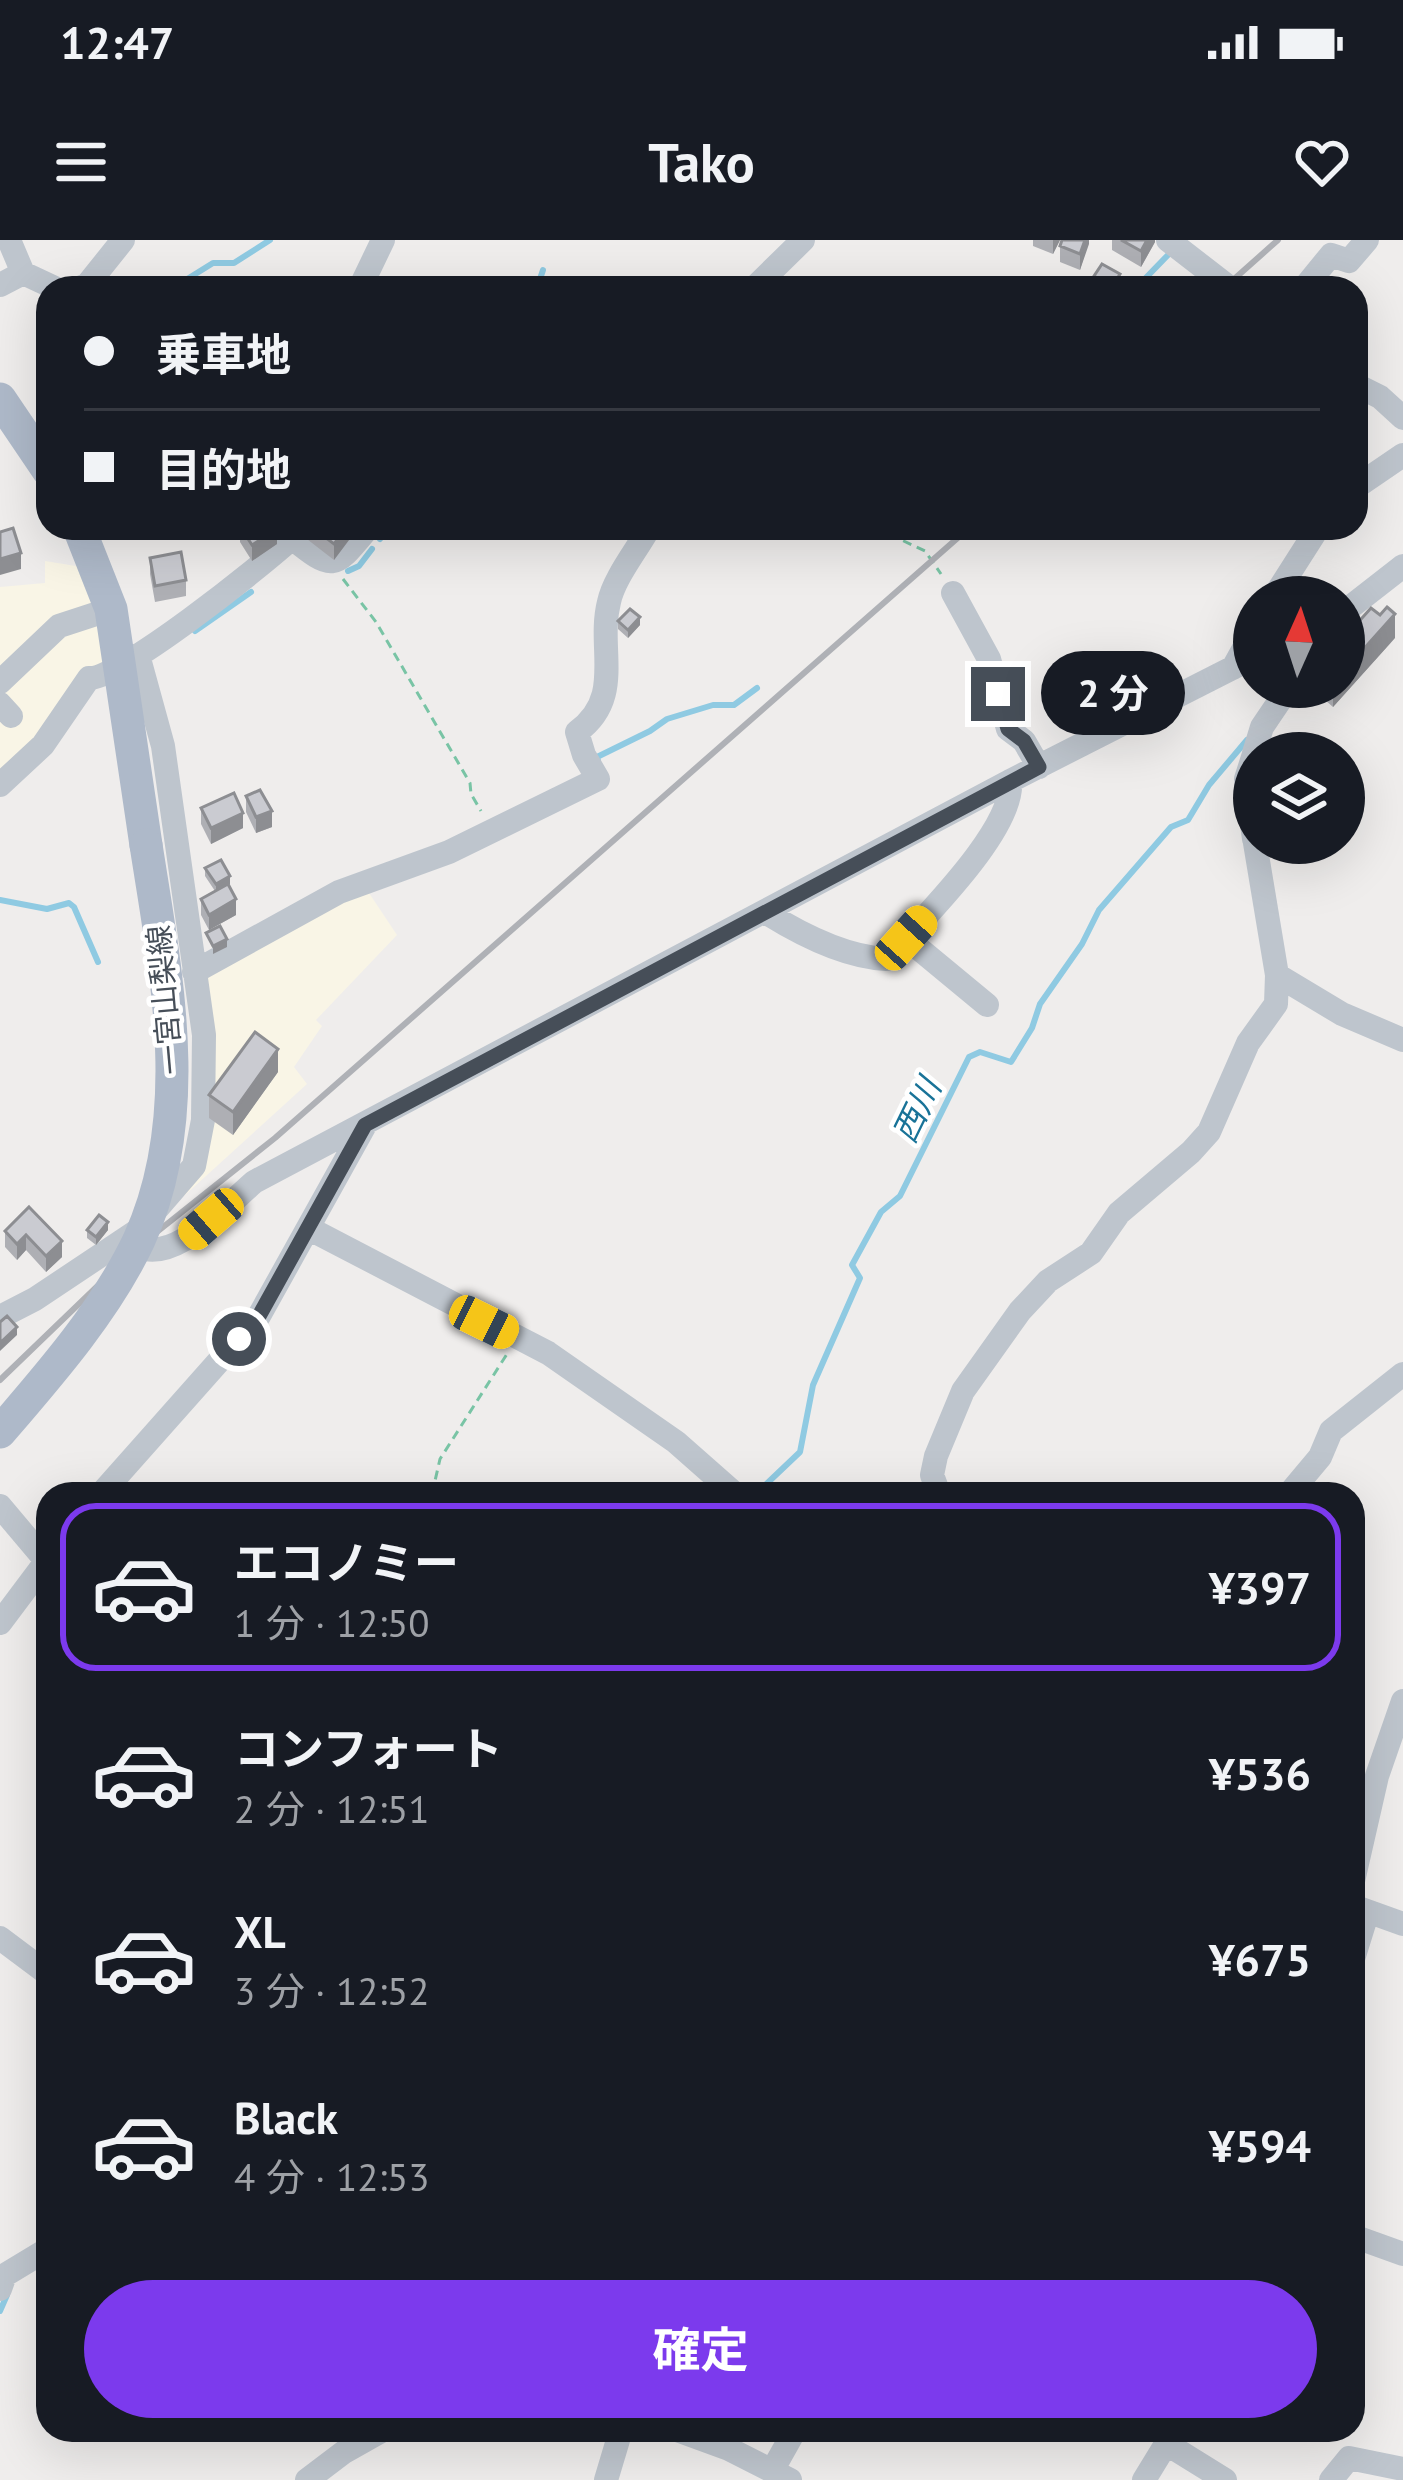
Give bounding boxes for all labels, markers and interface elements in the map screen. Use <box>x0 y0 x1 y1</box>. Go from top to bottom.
text: 12:47 <box>60 13 174 71</box>
text: Tako <box>648 127 755 197</box>
icon: menu <box>48 129 114 195</box>
icon: heart <box>1289 129 1355 195</box>
text: 乗車地 <box>156 325 291 383</box>
text: 目的地 <box>156 440 291 498</box>
north arrow <box>1233 576 1365 708</box>
map controls <box>1233 576 1365 864</box>
callout: 2 分 <box>1040 652 1184 736</box>
route end <box>971 667 1025 721</box>
text: 2 分 <box>1078 667 1148 718</box>
button: layers <box>1233 732 1365 864</box>
car <box>869 899 943 977</box>
street label: 一宮山梨線 <box>138 924 190 1076</box>
water label: 西川 <box>882 1068 951 1149</box>
car <box>172 1182 250 1256</box>
car <box>444 1290 524 1354</box>
route start <box>212 1312 266 1366</box>
icon: car <box>90 1533 198 1641</box>
text: エコノミー <box>234 1533 459 1591</box>
text: ¥397 <box>1209 1558 1311 1616</box>
text: 1 分 · 12:50 <box>234 1597 429 1648</box>
icon: car <box>90 1719 198 1827</box>
text: コンフォート <box>234 1719 503 1777</box>
text: ¥536 <box>1209 1744 1311 1802</box>
text: 2 分 · 12:51 <box>234 1783 429 1834</box>
text: XL <box>234 1902 286 1960</box>
icon: car <box>90 1905 198 2013</box>
text: ¥675 <box>1209 1930 1311 1988</box>
text: 3 分 · 12:52 <box>234 1965 429 2016</box>
text: Black <box>234 2088 338 2146</box>
icon: car <box>90 2091 198 2199</box>
text: ¥594 <box>1209 2116 1311 2174</box>
text: 4 分 · 12:53 <box>234 2151 429 2202</box>
button: 確定 <box>84 2280 1317 2418</box>

